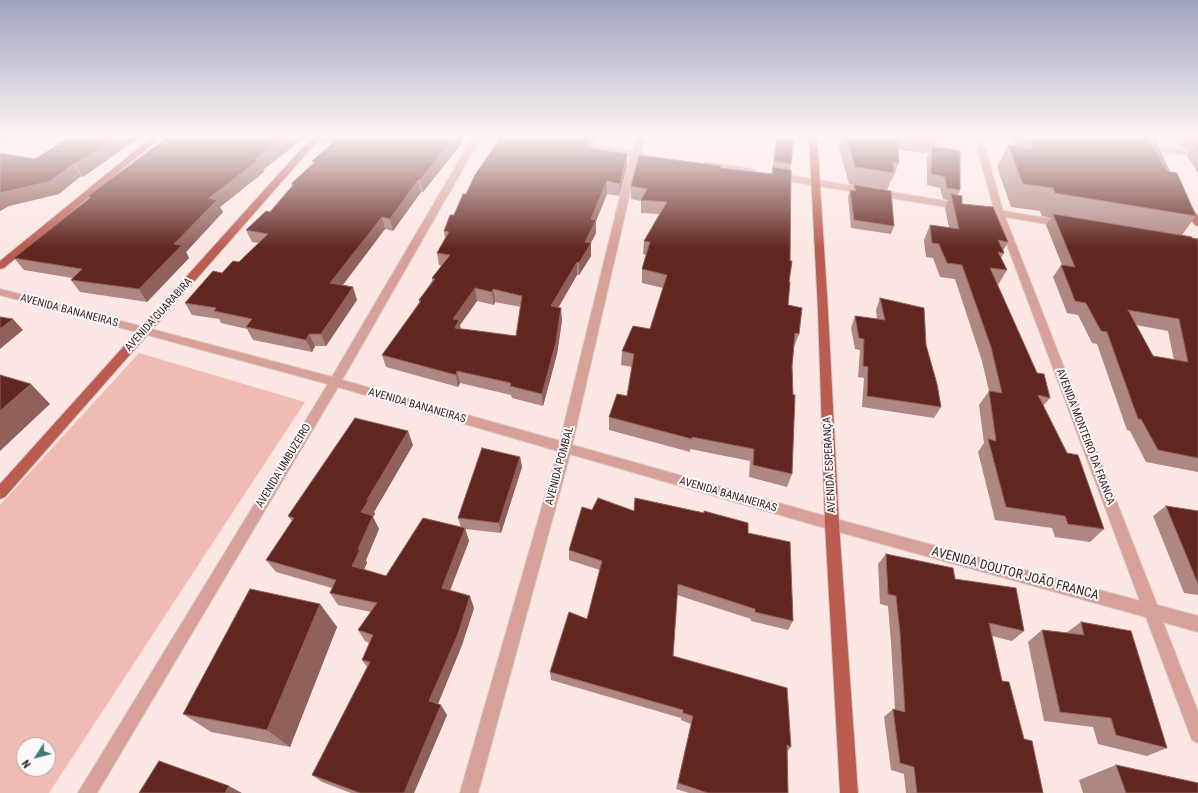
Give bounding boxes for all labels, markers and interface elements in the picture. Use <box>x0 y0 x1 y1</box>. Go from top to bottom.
street label: AVENIDA GUARABIRA <box>123 276 195 354</box>
street label: AVENIDA BANANEIRAS <box>19 292 119 330</box>
street label: AVENIDA MONTEIRO DA FRANCA <box>1053 367 1117 507</box>
street label: AVENIDA BANANEIRAS <box>367 386 467 426</box>
street label: AVENIDA ESPERANÇA <box>821 417 839 513</box>
street label: AVENIDA UMBUZEIRO <box>254 422 314 510</box>
street label: AVENIDA POMBAL <box>543 425 577 507</box>
street label: AVENIDA BANANEIRAS <box>678 475 778 515</box>
street label: AVENIDA DOUTOR JOÃO FRANCA <box>930 544 1100 604</box>
north arrow <box>16 737 56 777</box>
text: N <box>19 757 34 770</box>

